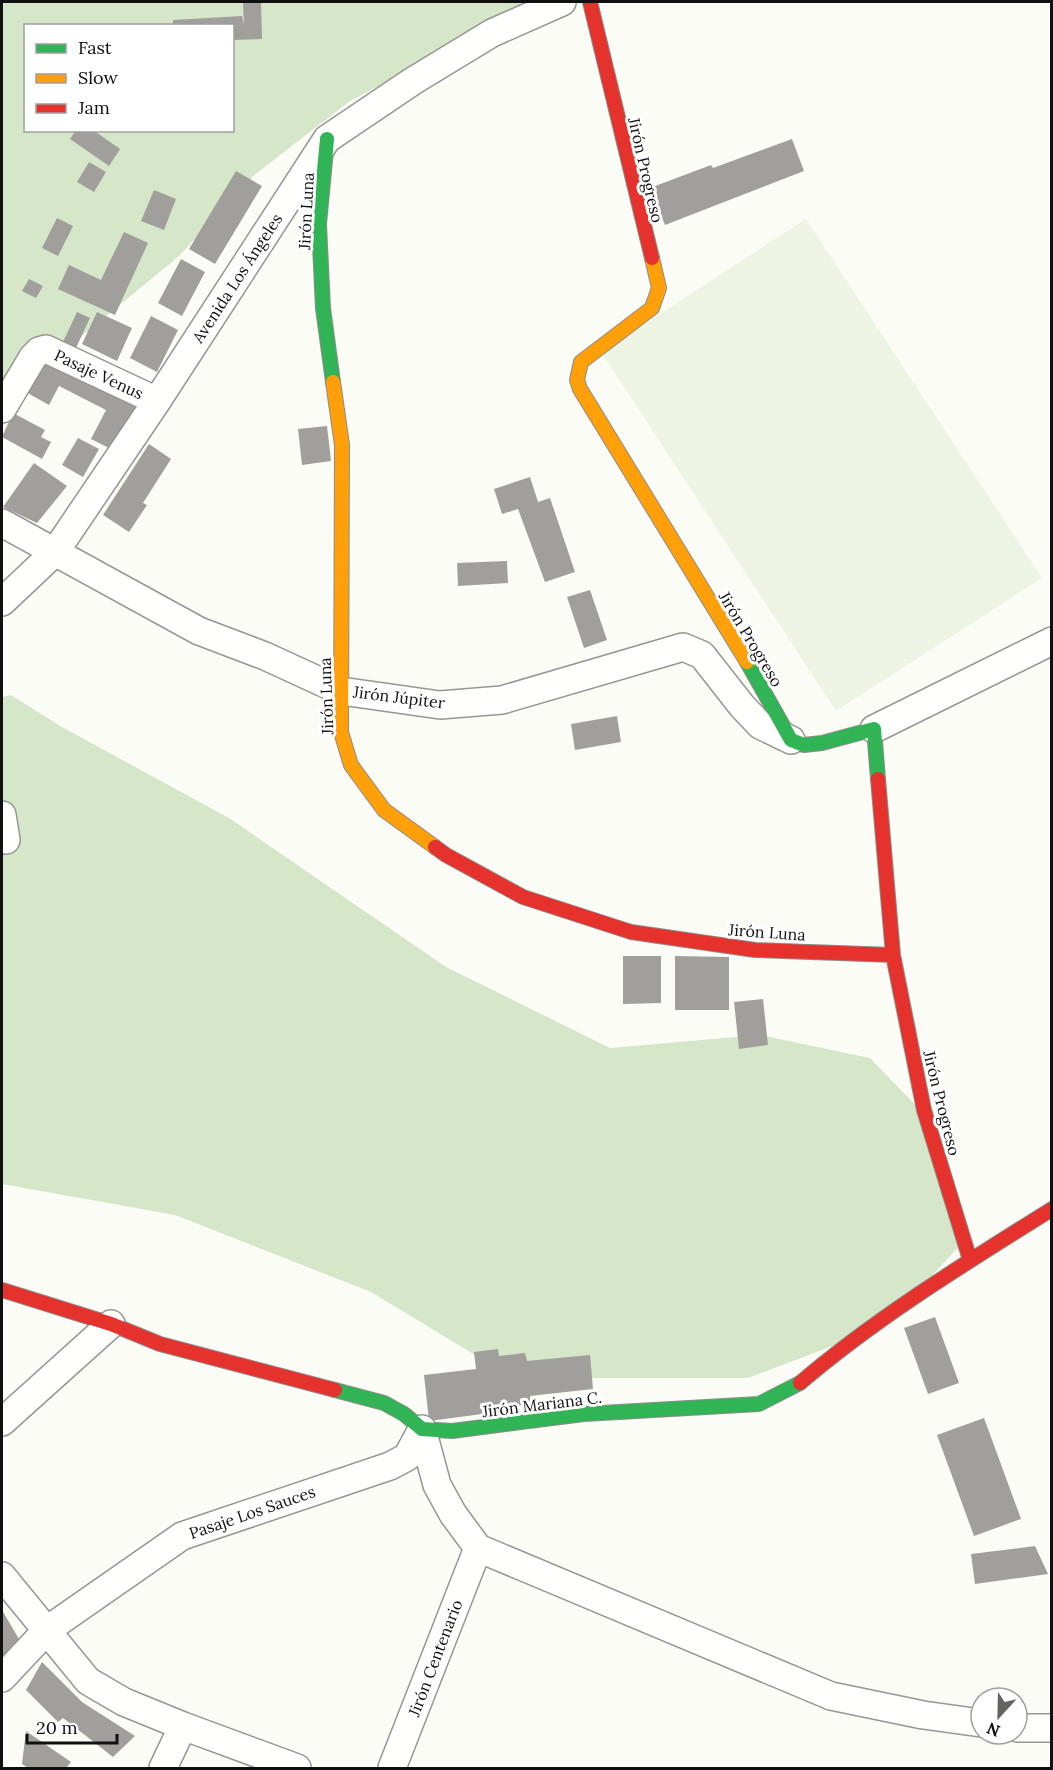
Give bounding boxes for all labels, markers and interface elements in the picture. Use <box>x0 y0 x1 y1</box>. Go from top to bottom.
legend <box>24 24 234 132</box>
text: Fast <box>78 36 112 59</box>
text: Slow <box>78 66 118 89</box>
text: Jam <box>77 96 110 119</box>
street label: Jirón Progreso <box>624 114 668 225</box>
street label: Jirón Luna <box>294 172 318 251</box>
street label: Avenida Los Ángeles <box>187 209 286 347</box>
street label: Pasaje Venus <box>51 345 147 403</box>
street label: Jirón Progreso <box>714 587 787 690</box>
street label: Jirón Luna <box>315 657 337 736</box>
street label: Jirón Júpiter <box>351 681 446 713</box>
street label: Jirón Luna <box>727 919 806 945</box>
street label: Jirón Progreso <box>919 1047 965 1158</box>
street label: Jirón Mariana C. <box>480 1387 603 1421</box>
street label: Pasaje Los Sauces <box>186 1481 318 1543</box>
street label: Jirón Centenario <box>403 1597 466 1720</box>
north arrow <box>969 1686 1029 1746</box>
scale bar <box>27 1707 117 1745</box>
text: 20 m <box>36 1716 78 1739</box>
text: N <box>984 1718 1003 1741</box>

